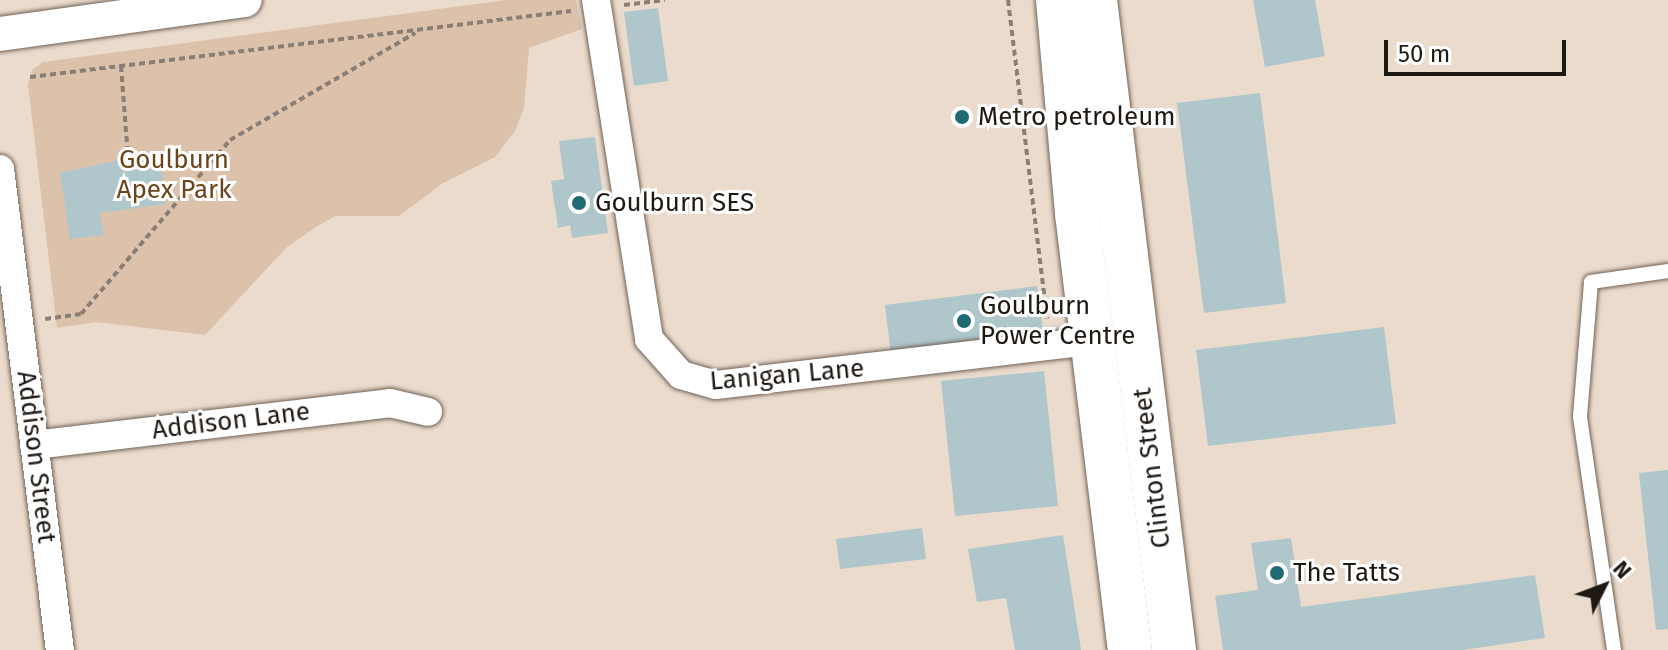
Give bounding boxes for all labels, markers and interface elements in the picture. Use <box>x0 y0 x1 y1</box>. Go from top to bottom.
scale bar <box>1388 24 1570 74</box>
text: 50 m <box>1398 40 1450 68</box>
place label: Metro petroleum <box>978 101 1176 133</box>
marker: Metro petroleum <box>953 108 971 126</box>
park label: Goulburn Apex Park <box>117 144 231 206</box>
place label: Goulburn SES <box>595 187 754 219</box>
marker: Goulburn SES <box>570 194 588 212</box>
place label: Goulburn Power Centre <box>980 290 1136 352</box>
marker: Goulburn Power Centre <box>955 312 973 330</box>
street label: Lanigan Lane <box>708 353 866 397</box>
street label: Addison Street <box>10 369 62 545</box>
street label: Clinton Street <box>1127 386 1177 550</box>
street label: Addison Lane <box>150 396 312 446</box>
north arrow <box>1564 546 1644 626</box>
text: N <box>1607 555 1637 584</box>
place label: The Tatts <box>1293 557 1400 589</box>
marker: The Tatts <box>1268 564 1286 582</box>

